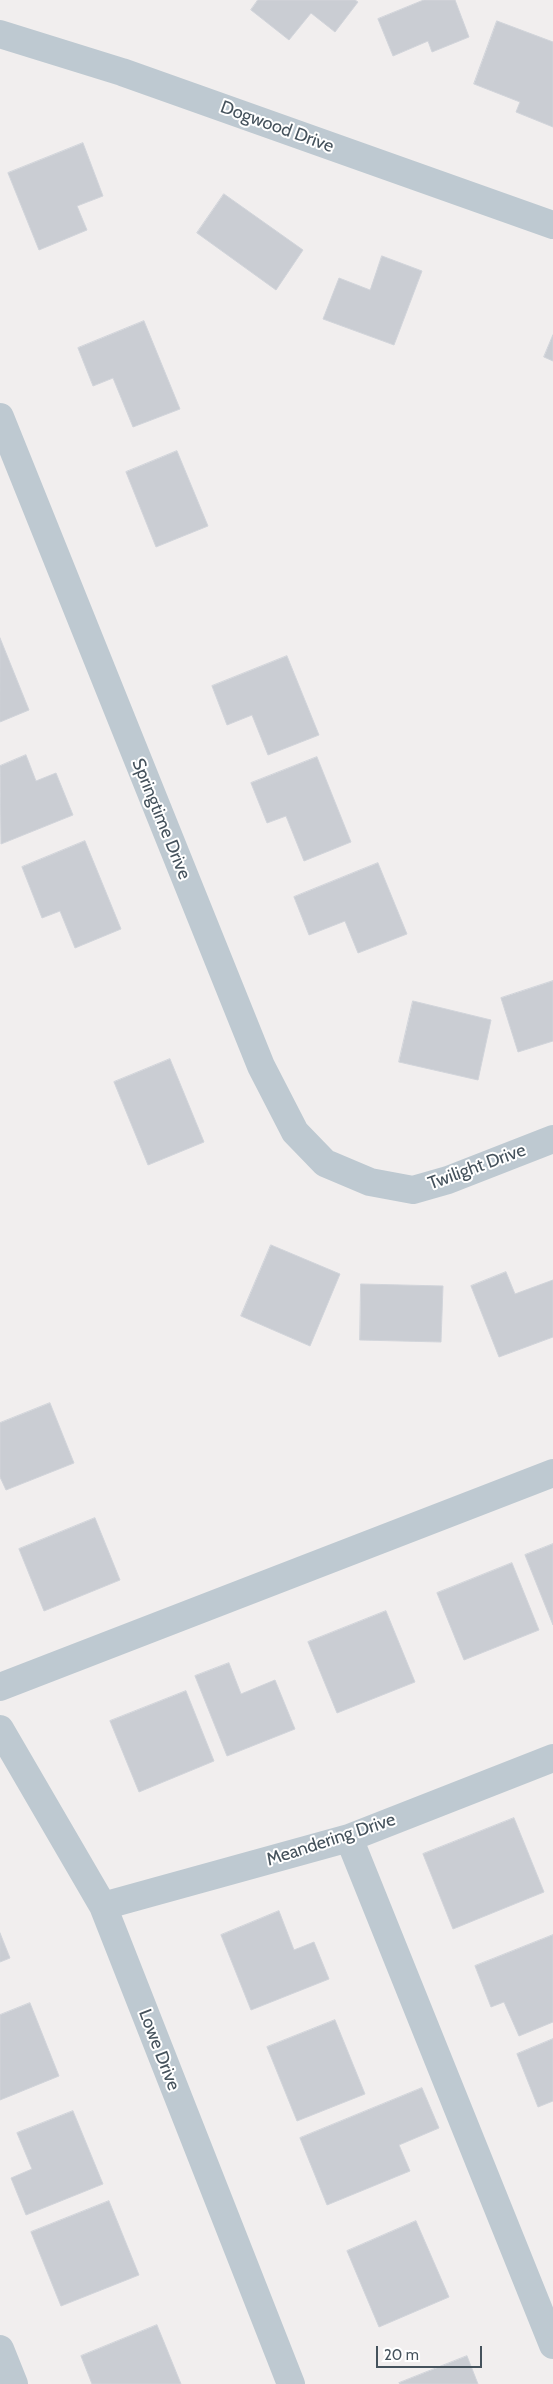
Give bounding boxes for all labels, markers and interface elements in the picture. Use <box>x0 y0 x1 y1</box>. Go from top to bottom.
street label: Dogwood Drive <box>217 96 337 158</box>
street label: Springtime Drive <box>127 755 195 883</box>
street label: Twilight Drive <box>425 1139 529 1195</box>
street label: Meandering Drive <box>264 1809 398 1871</box>
street label: Lowe Drive <box>134 2006 184 2094</box>
scale bar <box>378 2336 484 2368</box>
text: 20 m <box>384 2346 419 2364</box>

